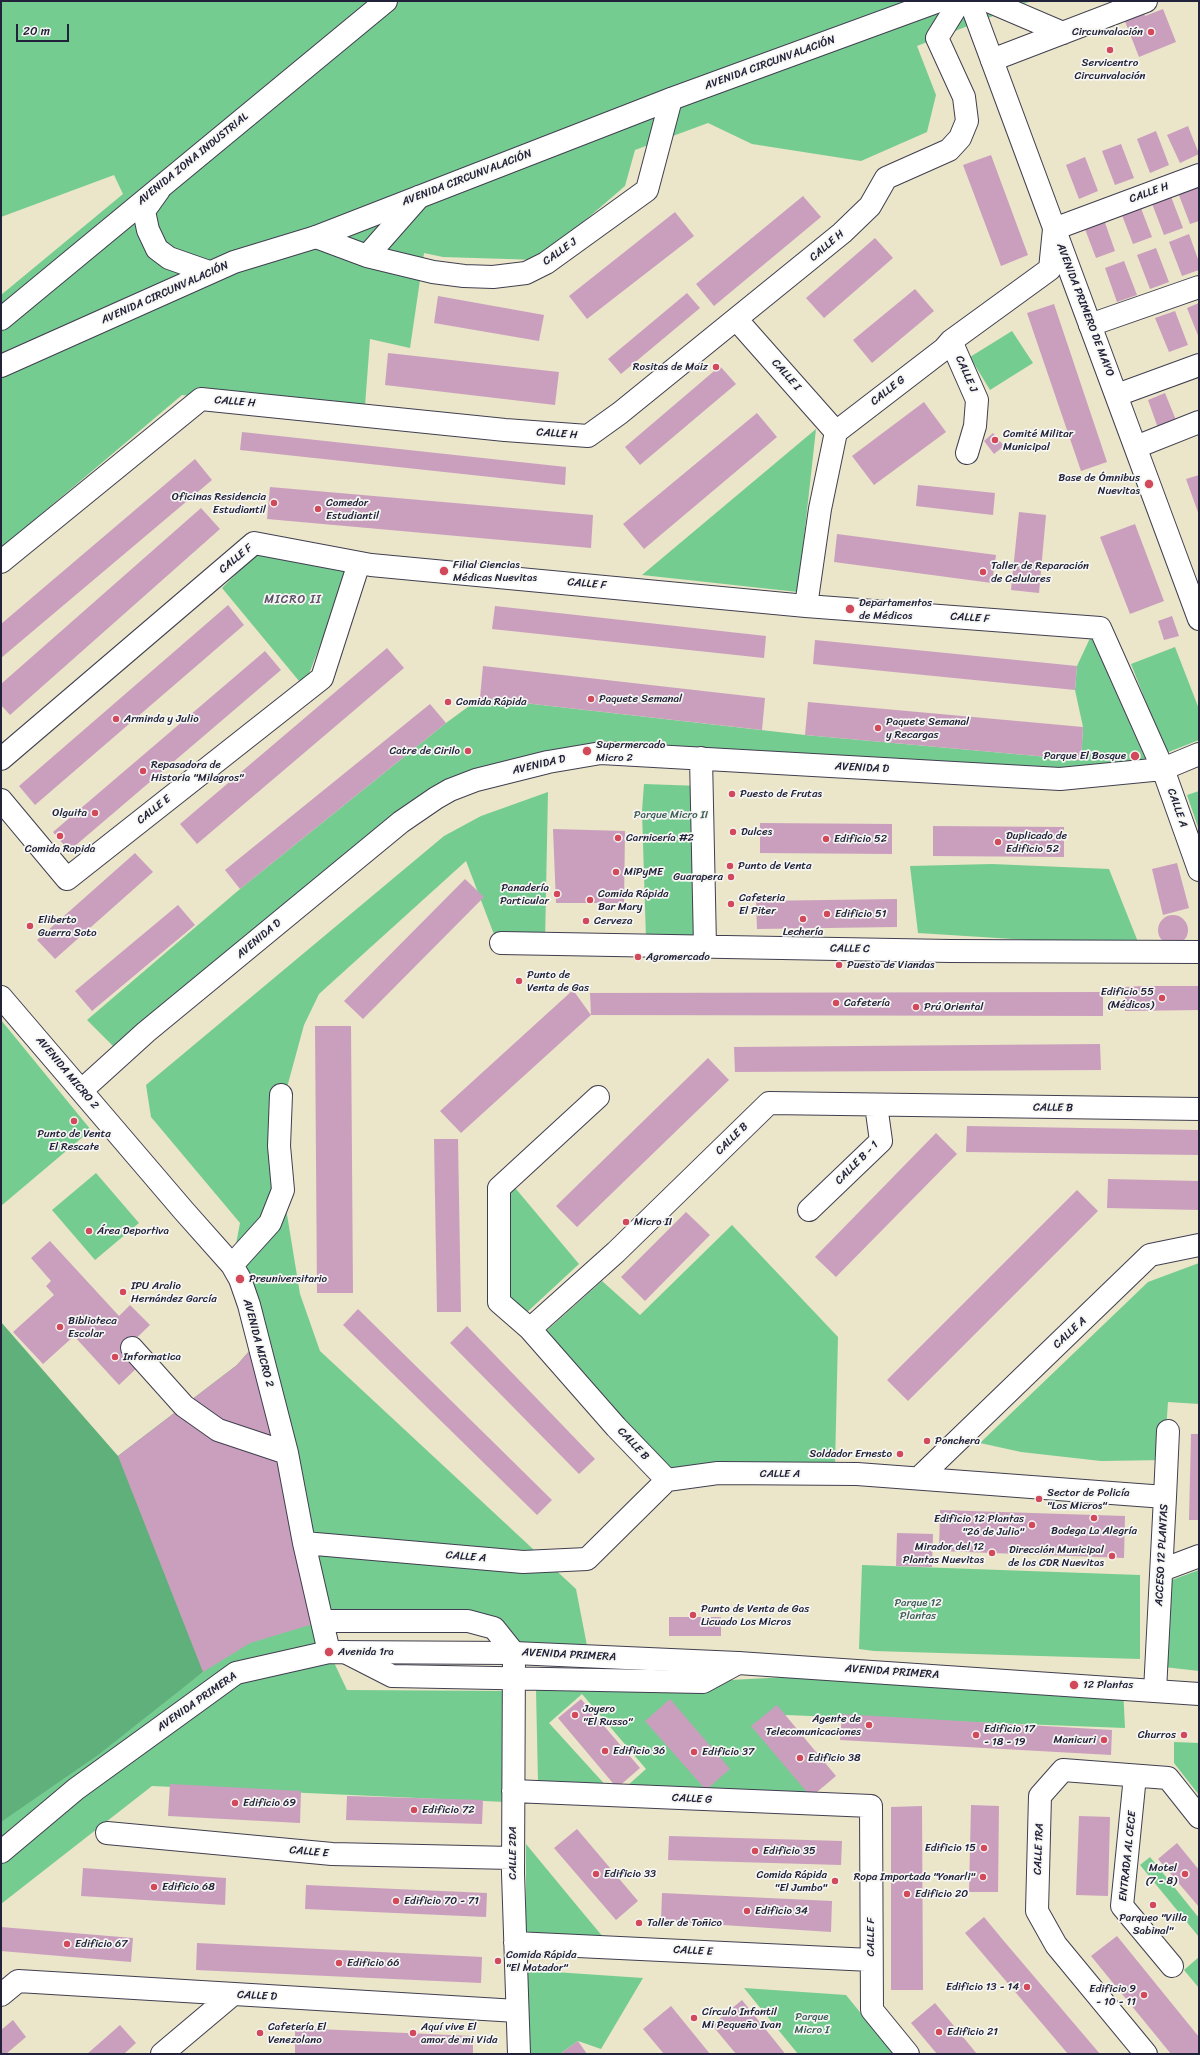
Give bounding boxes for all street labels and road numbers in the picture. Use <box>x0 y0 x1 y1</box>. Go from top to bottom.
street label: AVENIDA CIRCUNVALACIÓN <box>703 33 837 93</box>
street label: AVENIDA ZONA INDUSTRIAL <box>135 110 251 208</box>
street label: AVENIDA CIRCUNVALACIÓN <box>400 147 534 209</box>
street label: CALLE H <box>1127 180 1171 206</box>
street label: CALLE H <box>807 228 847 264</box>
street label: CALLE J <box>540 236 580 268</box>
street label: AVENIDA PRIMERO DE MAYO <box>1053 241 1117 379</box>
street label: AVENIDA CIRCUNVALACIÓN <box>99 259 231 327</box>
street label: CALLE J <box>952 354 980 394</box>
street label: CALLE I <box>769 356 803 394</box>
street label: CALLE G <box>868 373 908 409</box>
street label: CALLE H <box>214 394 256 410</box>
street label: CALLE H <box>536 426 578 442</box>
street label: CALLE F <box>217 542 255 576</box>
street label: CALLE F <box>567 576 607 592</box>
street label: CALLE F <box>950 610 990 626</box>
street label: AVENIDA D <box>511 752 567 778</box>
street label: AVENIDA D <box>835 760 889 776</box>
street label: CALLE A <box>1164 787 1190 829</box>
street label: CALLE E <box>134 793 174 827</box>
street label: AVENIDA D <box>234 917 284 961</box>
street label: CALLE C <box>830 942 870 956</box>
street label: AVENIDA MICRO 2 <box>33 1034 101 1112</box>
street label: CALLE B <box>1033 1101 1073 1115</box>
street label: CALLE B <box>713 1120 751 1158</box>
street label: CALLE B - 1 <box>833 1139 881 1187</box>
street label: AVENIDA MICRO 2 <box>240 1297 276 1389</box>
street label: CALLE A <box>1051 1314 1089 1352</box>
street label: CALLE B <box>614 1425 652 1463</box>
street label: CALLE A <box>760 1467 800 1481</box>
street label: ACCESO 12 PLANTAS <box>1153 1504 1171 1606</box>
street label: CALLE A <box>445 1549 487 1565</box>
street label: AVENIDA PRIMERA <box>522 1646 616 1664</box>
street label: AVENIDA PRIMERA <box>845 1662 939 1682</box>
street label: AVENIDA PRIMERA <box>155 1670 239 1734</box>
street label: CALLE G <box>672 1791 712 1807</box>
street label: ENTRADA AL CECE <box>1117 1810 1139 1902</box>
street label: CALLE 1RA <box>1031 1823 1047 1875</box>
street label: CALLE 2DA <box>506 1826 520 1880</box>
street label: CALLE E <box>289 1844 329 1860</box>
street label: CALLE F <box>864 1917 878 1957</box>
street label: CALLE E <box>673 1943 713 1959</box>
street label: CALLE D <box>237 1988 277 2004</box>

